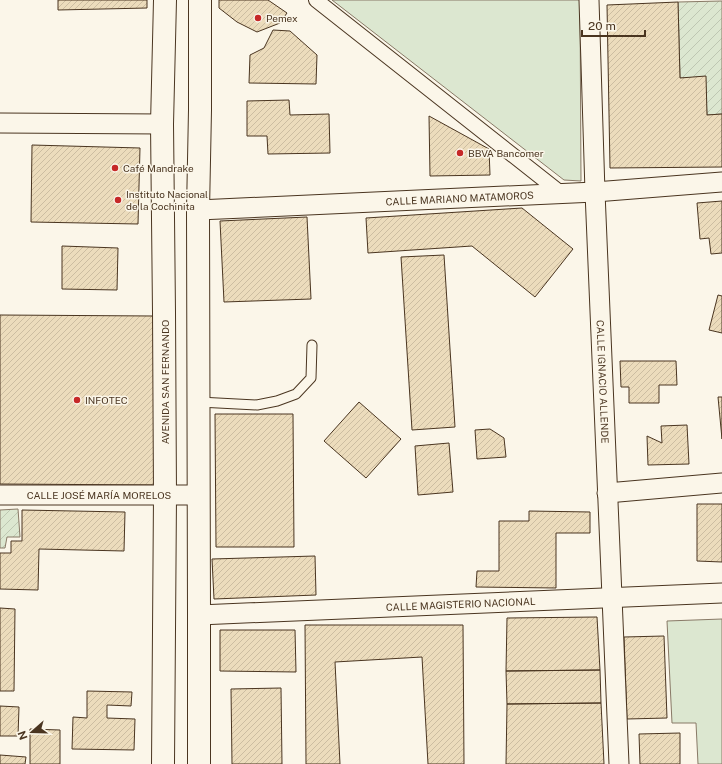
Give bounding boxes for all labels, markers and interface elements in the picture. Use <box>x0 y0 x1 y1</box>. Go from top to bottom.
place label: Pemex <box>266 12 298 24</box>
scale bar <box>582 12 645 38</box>
marker: Pemex <box>253 13 263 23</box>
text: 20 m <box>588 19 616 33</box>
place label: BBVA Bancomer <box>468 147 544 159</box>
marker: BBVA Bancomer <box>455 148 465 158</box>
place label: Café Mandrake <box>123 162 194 174</box>
marker: Café Mandrake <box>110 163 120 173</box>
place label: Instituto Nacional de la Cochinita <box>126 188 208 212</box>
street label: CALLE MARIANO MATAMOROS <box>385 189 534 207</box>
marker: Instituto Nacional de la Cochinita <box>113 195 123 205</box>
street label: AVENIDA SAN FERNANDO <box>159 320 171 444</box>
street label: CALLE IGNACIO ALLENDE <box>594 320 612 444</box>
place label: INFOTEC <box>85 394 128 406</box>
marker: INFOTEC <box>72 395 82 405</box>
street label: CALLE JOSÉ MARÍA MORELOS <box>27 489 172 501</box>
street label: CALLE MAGISTERIO NACIONAL <box>386 595 536 613</box>
north arrow <box>12 712 52 752</box>
text: N <box>15 729 30 742</box>

